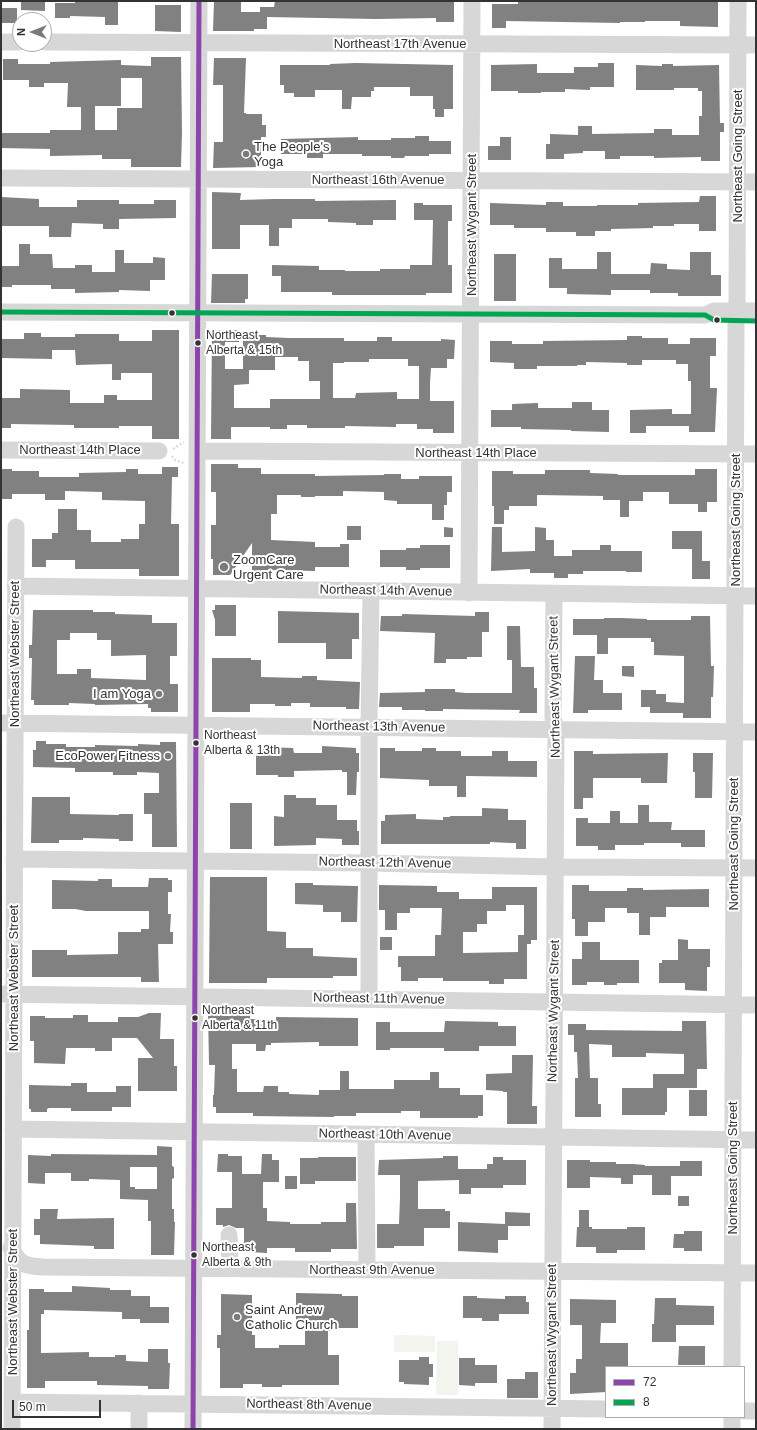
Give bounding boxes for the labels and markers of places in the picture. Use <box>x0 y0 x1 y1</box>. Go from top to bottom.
place label: The People's Yoga <box>254 139 329 170</box>
marker: The People's Yoga <box>241 149 251 159</box>
unlabelled marker <box>167 308 177 318</box>
unlabelled marker <box>712 315 722 325</box>
place label: Northeast Alberta & 15th <box>206 329 282 357</box>
marker: Northeast Alberta & 15th <box>193 338 203 348</box>
place label: ZoomCare Urgent Care <box>233 552 304 583</box>
marker: ZoomCare Urgent Care <box>218 561 230 573</box>
place label: I am Yoga <box>93 686 151 702</box>
marker: I am Yoga <box>154 689 164 699</box>
place label: Northeast Alberta & 13th <box>204 729 280 757</box>
marker: Northeast Alberta & 13th <box>191 738 201 748</box>
place label: EcoPower Fitness <box>55 748 160 764</box>
marker: EcoPower Fitness <box>163 751 173 761</box>
place label: Northeast Alberta & 11th <box>202 1004 277 1032</box>
marker: Northeast Alberta & 11th <box>190 1013 200 1023</box>
place label: Northeast Alberta & 9th <box>202 1241 271 1269</box>
marker: Northeast Alberta & 9th <box>189 1250 199 1260</box>
place label: Saint Andrew Catholic Church <box>245 1302 337 1333</box>
marker: Saint Andrew Catholic Church <box>232 1312 242 1322</box>

